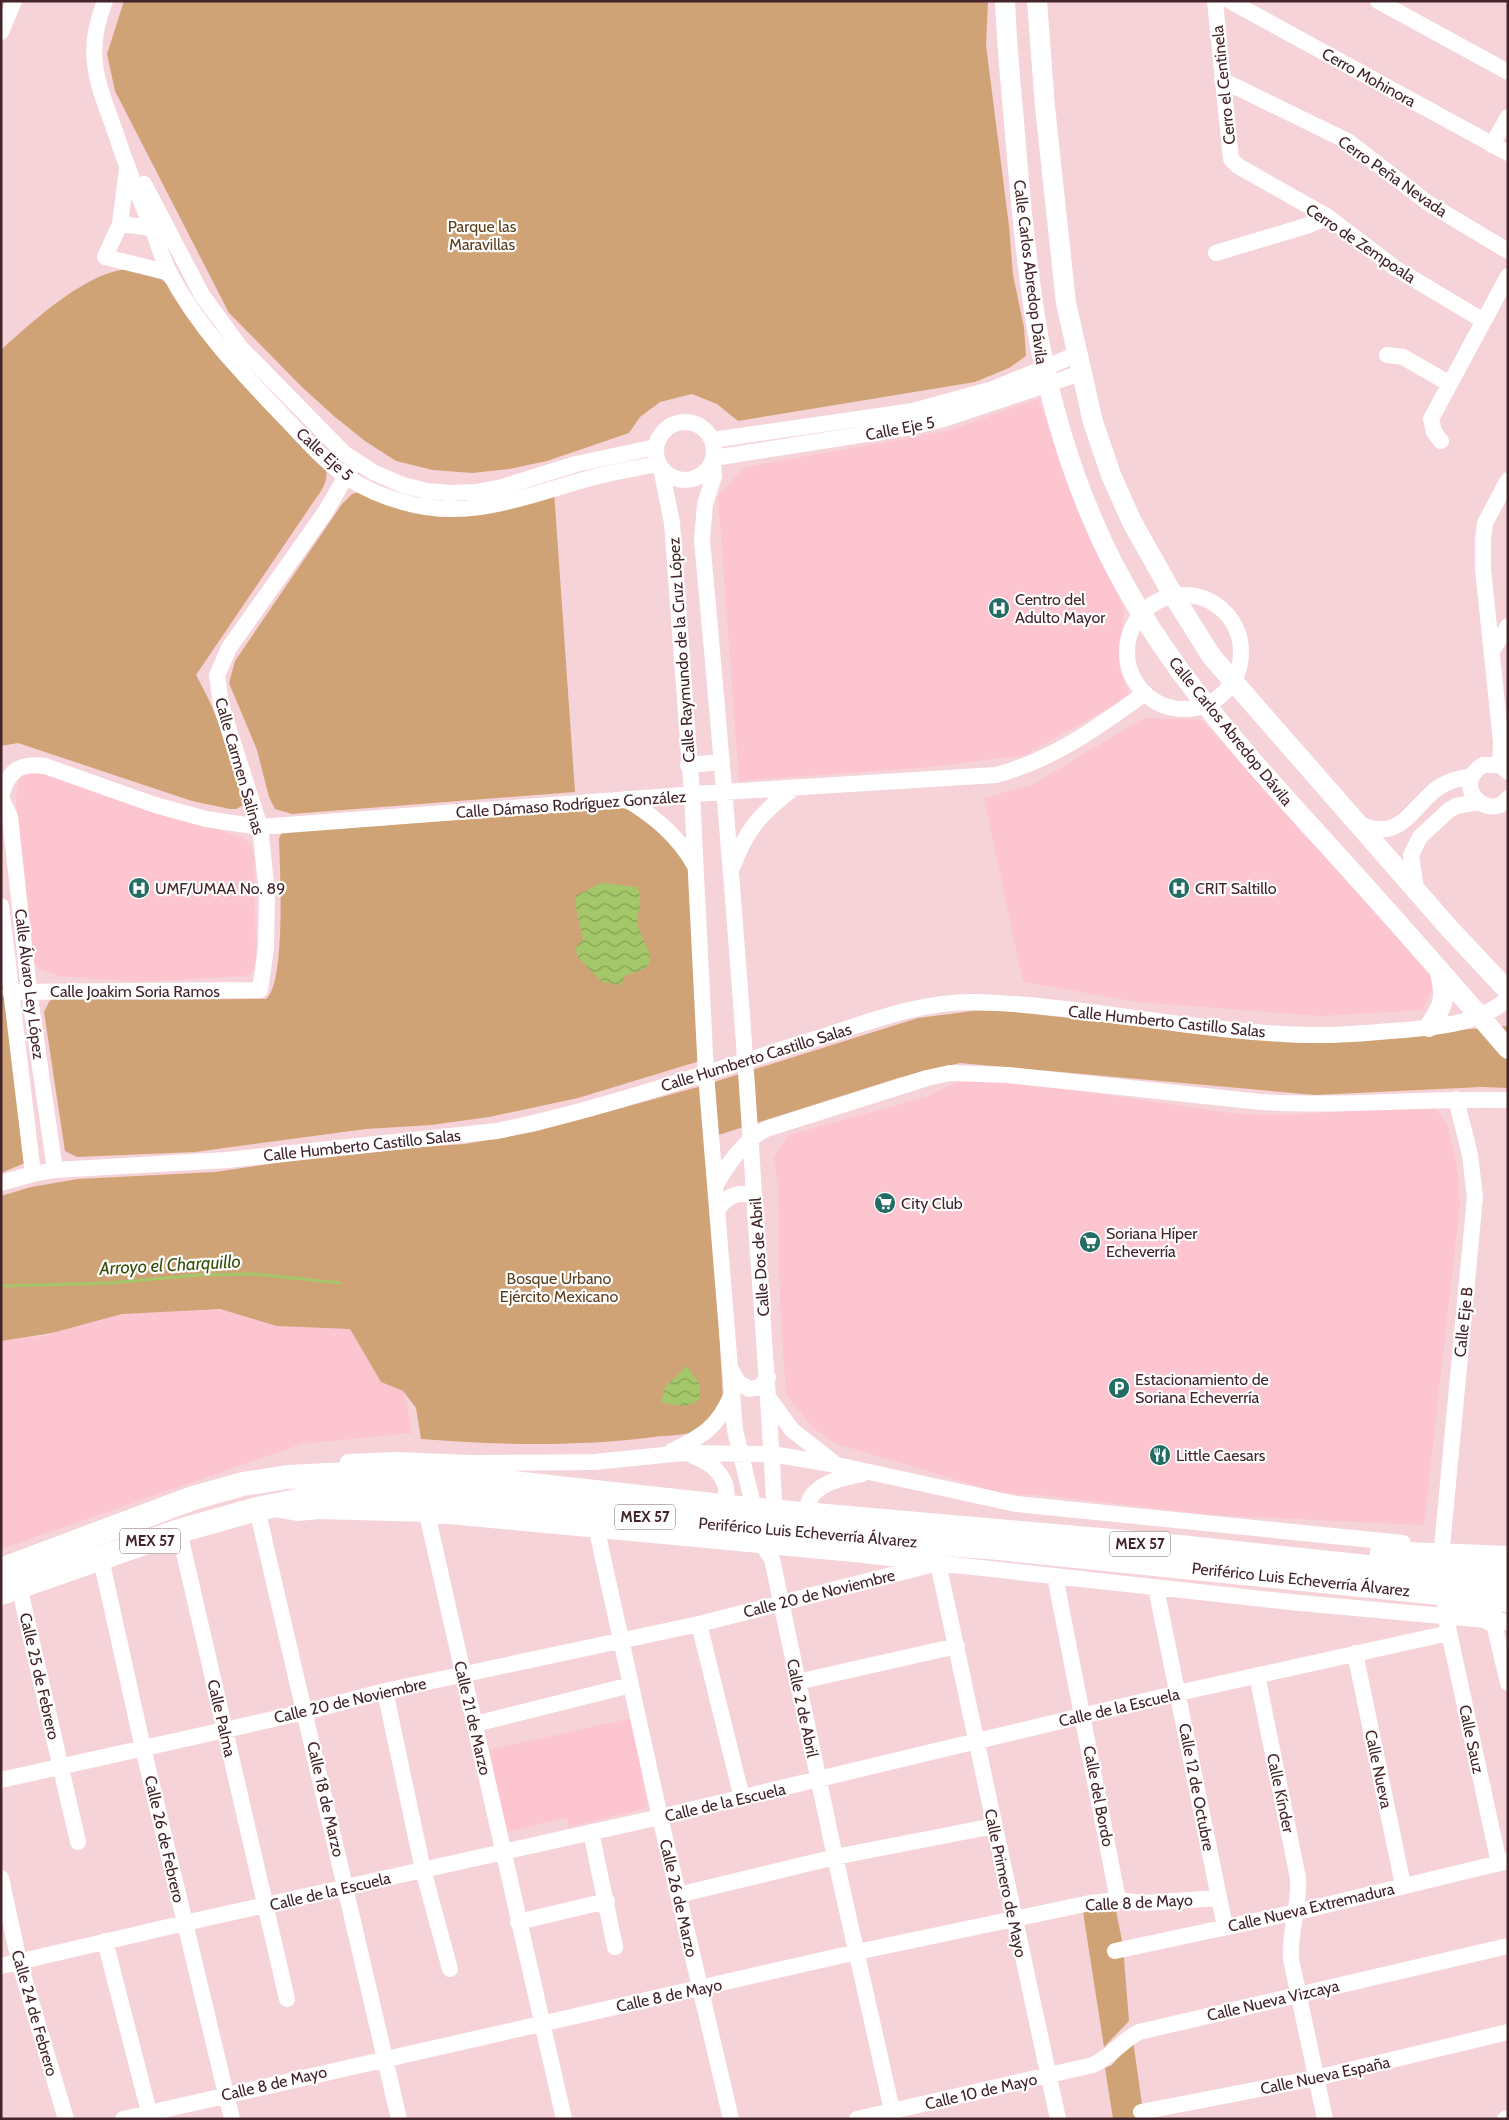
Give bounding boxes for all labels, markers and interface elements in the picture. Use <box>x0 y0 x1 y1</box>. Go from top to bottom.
street label: Cerro el Centinela <box>1208 24 1239 145</box>
street label: Cerro Mohinora <box>1319 44 1419 111</box>
street label: Cerro Peña Nevada <box>1335 132 1451 221</box>
street label: Calle Carlos Abredop Dávila <box>1010 179 1051 366</box>
street label: Cerro de Zempoala <box>1302 200 1419 287</box>
park label: Parque las Maravillas <box>448 217 517 254</box>
street label: Calle Eje 5 <box>864 413 936 444</box>
street label: Calle Eje 5 <box>292 424 357 485</box>
street label: Calle Raymundo de la Cruz López <box>664 536 699 763</box>
place label: Centro del Adulto Mayor <box>1015 590 1106 627</box>
hospital icon: Centro del Adulto Mayor <box>987 596 1011 620</box>
street label: Calle Carlos Abredop Dávila <box>1165 653 1297 810</box>
street label: Calle Carmen Salinas <box>211 695 268 837</box>
street label: Calle Dámaso Rodríguez González <box>455 787 687 822</box>
hospital icon: UMF/UMAA No. 89 <box>127 876 151 900</box>
hospital icon: CRIT Saltillo <box>1167 876 1191 900</box>
place label: UMF/UMAA No. 89 <box>155 879 285 898</box>
place label: CRIT Saltillo <box>1195 879 1277 898</box>
street label: Calle Álvaro Ley López <box>11 908 48 1061</box>
street label: Calle Joakim Soria Ramos <box>50 982 220 1001</box>
street label: Calle Humberto Castillo Salas <box>1067 1002 1267 1041</box>
street label: Calle Humberto Castillo Salas <box>659 1019 854 1096</box>
street label: Calle Humberto Castillo Salas <box>263 1126 462 1165</box>
supermarket icon: City Club <box>873 1191 897 1215</box>
place label: City Club <box>901 1194 963 1213</box>
street label: Calle Dos de Abril <box>746 1197 773 1317</box>
place label: Soriana Híper Echeverría <box>1106 1224 1198 1261</box>
supermarket icon: Soriana Híper Echeverría <box>1078 1230 1102 1254</box>
water label: Arroyo el Charquillo <box>98 1250 241 1280</box>
park label: Bosque Urbano Ejército Mexicano <box>500 1269 618 1306</box>
street label: Calle Eje B <box>1450 1285 1477 1358</box>
place label: Estacionamiento de Soriana Echeverría <box>1135 1370 1269 1407</box>
parking icon: Estacionamiento de Soriana Echeverría <box>1107 1376 1131 1400</box>
restaurant icon: Little Caesars <box>1148 1443 1172 1467</box>
place label: Little Caesars <box>1176 1446 1266 1465</box>
road number: MEX 57 <box>615 1504 675 1530</box>
street label: Periférico Luis Echeverría Álvarez <box>698 1513 919 1552</box>
road number: MEX 57 <box>120 1528 180 1554</box>
road number: MEX 57 <box>1110 1532 1170 1556</box>
street label: Periférico Luis Echeverría Álvarez <box>1191 1559 1412 1600</box>
street label: Calle 20 de Noviembre <box>741 1565 897 1622</box>
street label: Calle 25 de Febrero <box>16 1611 63 1742</box>
street label: Calle 2 de Abril <box>783 1657 822 1759</box>
street label: Calle 21 de Marzo <box>450 1659 495 1777</box>
street label: Calle 20 de Noviembre <box>272 1674 428 1727</box>
street label: Calle Palma <box>203 1678 240 1759</box>
street label: Calle de la Escuela <box>1057 1684 1182 1731</box>
street label: Calle Sauz <box>1455 1703 1488 1776</box>
street label: Calle 12 de Octubre <box>1175 1722 1218 1853</box>
street label: Calle Nueva <box>1361 1728 1396 1810</box>
street label: Calle 18 de Marzo <box>303 1740 348 1859</box>
street label: Calle del Bordo <box>1079 1744 1118 1848</box>
street label: Calle Kínder <box>1263 1752 1298 1835</box>
street label: Calle 26 de Febrero <box>141 1774 188 1905</box>
street label: Calle de la Escuela <box>663 1779 788 1826</box>
street label: Calle Primero de Mayo <box>980 1807 1031 1959</box>
street label: Calle 26 de Marzo <box>656 1837 701 1959</box>
street label: Calle de la Escuela <box>268 1868 393 1915</box>
street label: Calle Nueva Extremadura <box>1226 1879 1396 1936</box>
street label: Calle 8 de Mayo <box>1085 1890 1194 1915</box>
street label: Calle 24 de Febrero <box>7 1948 62 2078</box>
street label: Calle 8 de Mayo <box>614 1975 724 2016</box>
street label: Calle Nueva Vizcaya <box>1205 1976 1341 2025</box>
street label: Calle Nueva España <box>1259 2052 1392 2099</box>
street label: Calle 8 de Mayo <box>219 2062 329 2105</box>
street label: Calle 10 de Mayo <box>923 2069 1039 2114</box>

